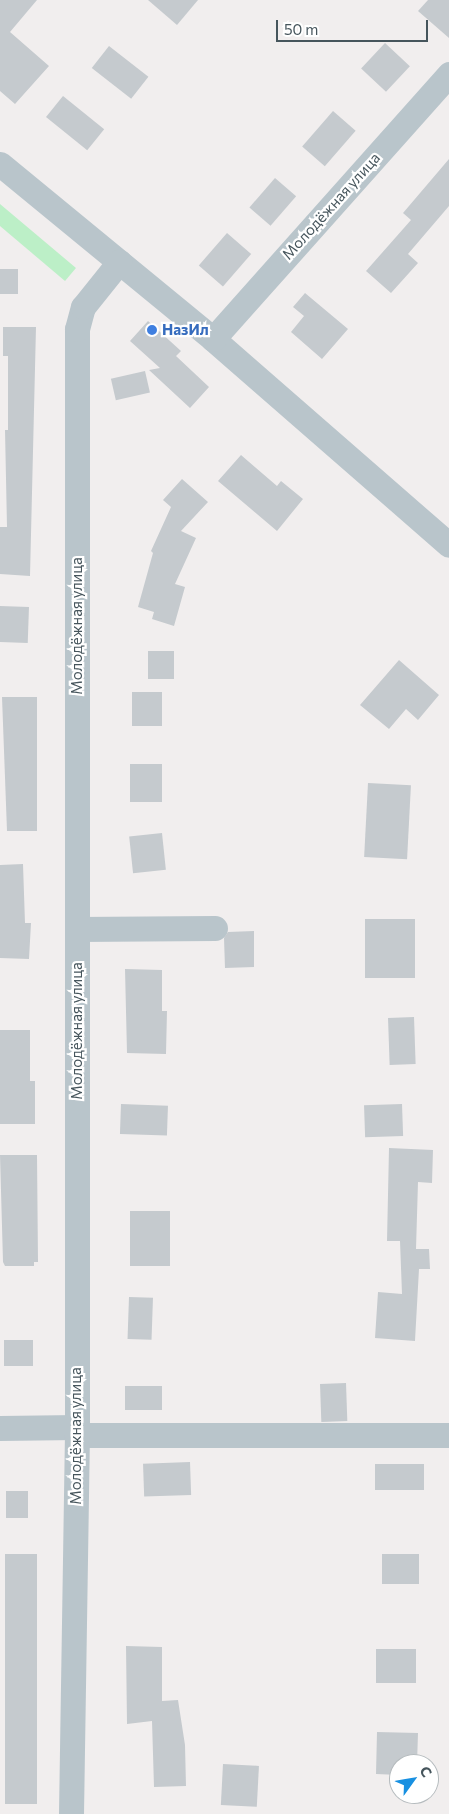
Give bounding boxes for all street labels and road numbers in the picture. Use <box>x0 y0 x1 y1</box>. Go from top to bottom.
street label: Молодёжная улица <box>278 149 384 263</box>
street label: Молодёжная улица <box>68 557 86 695</box>
street label: Молодёжная улица <box>68 962 86 1100</box>
street label: Молодёжная улица <box>67 1367 85 1505</box>

